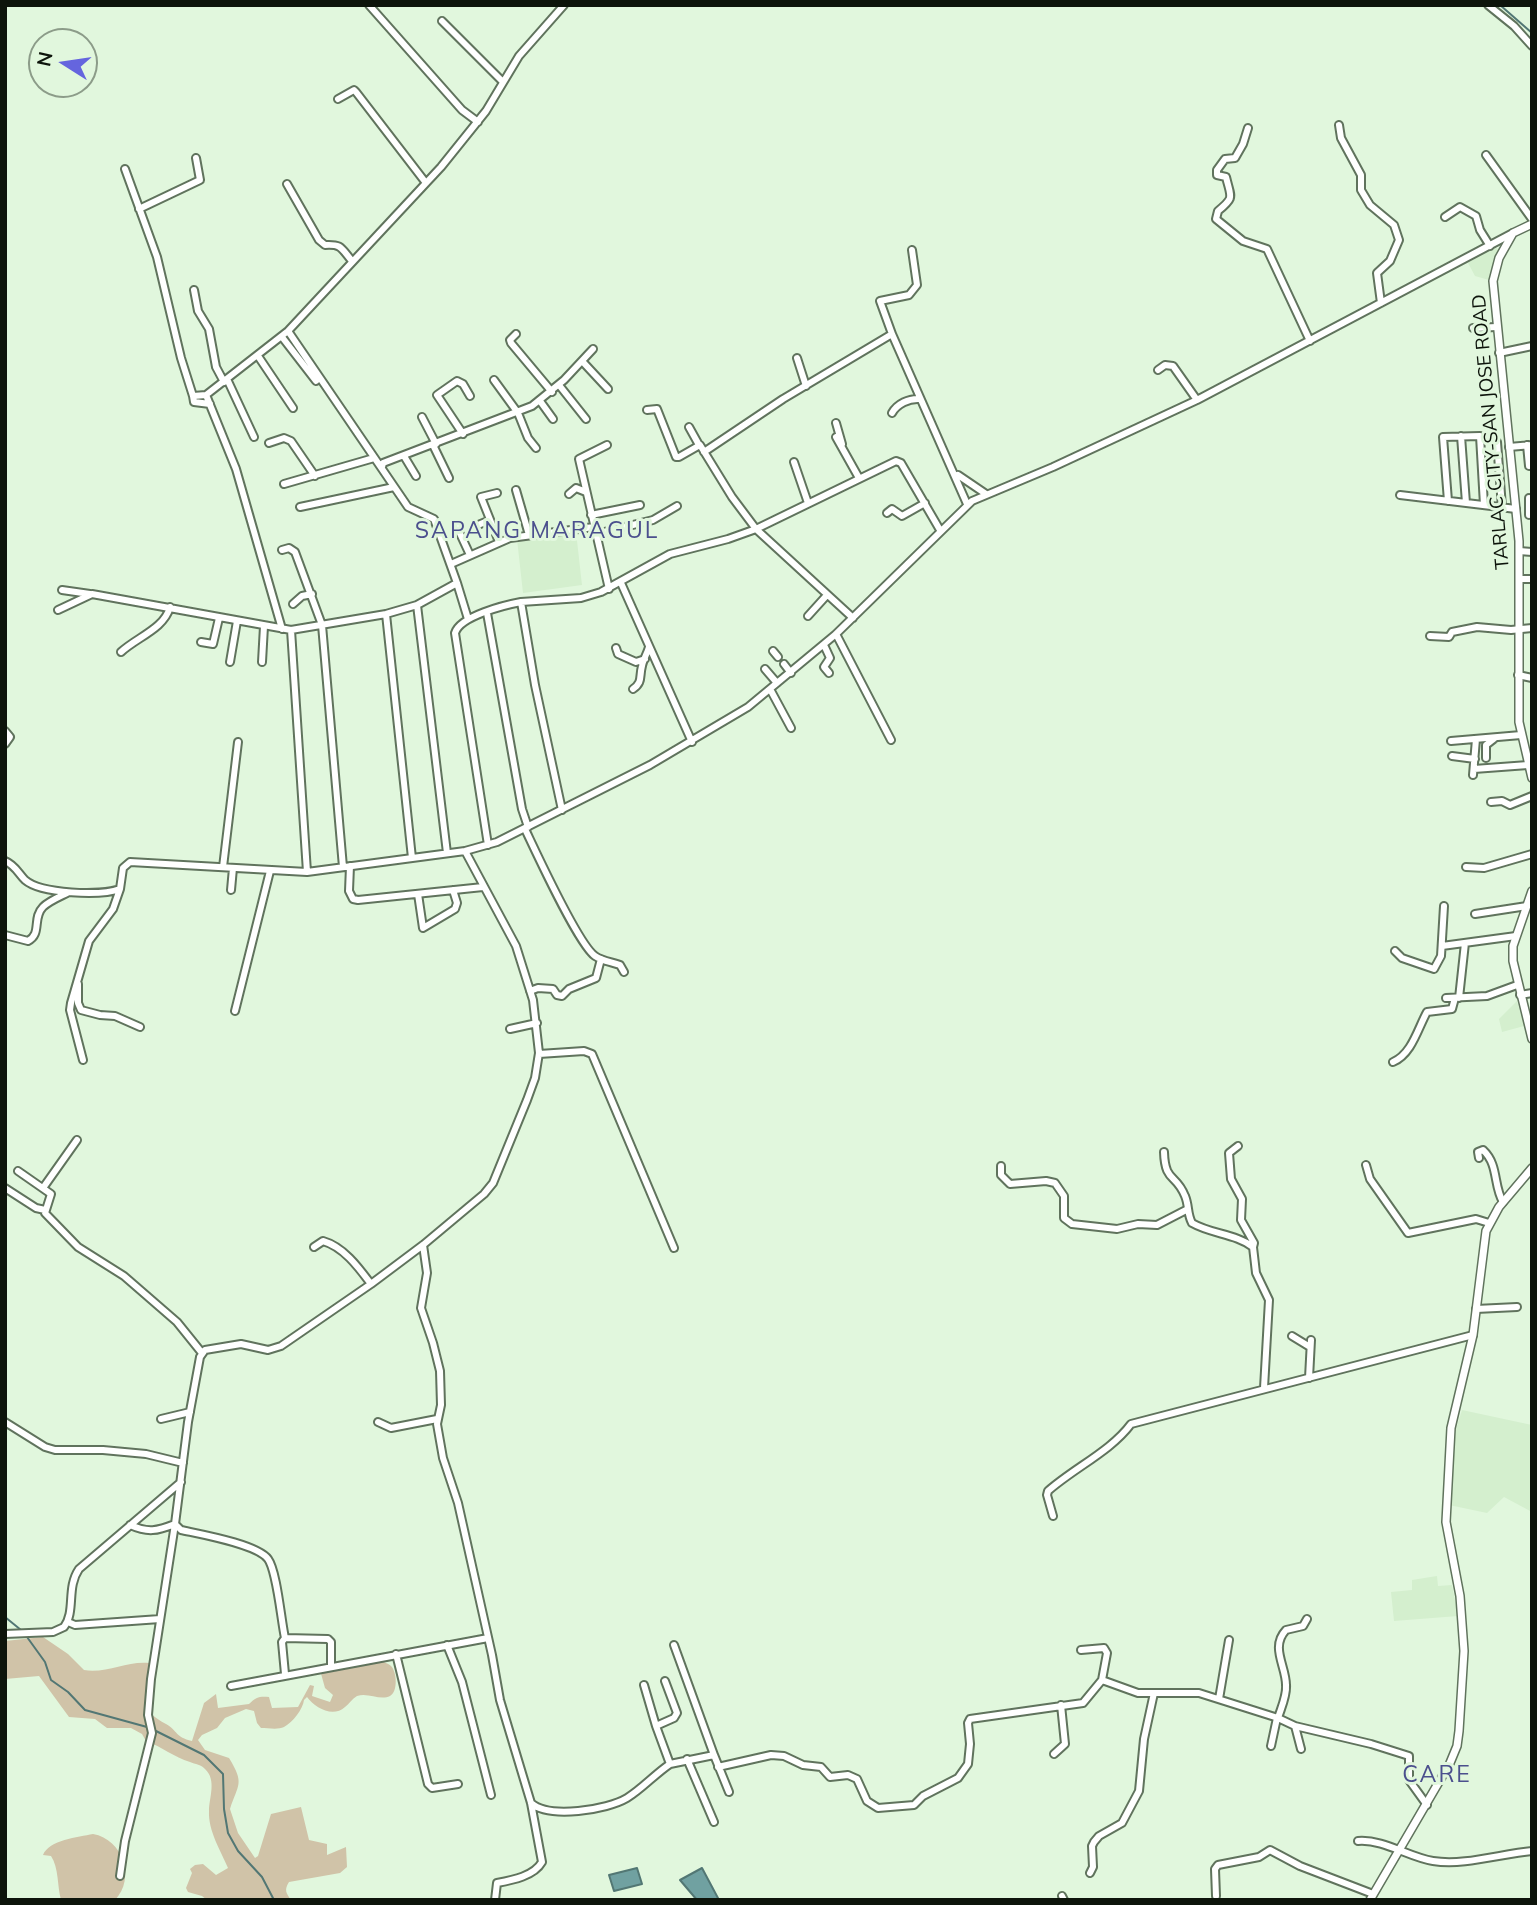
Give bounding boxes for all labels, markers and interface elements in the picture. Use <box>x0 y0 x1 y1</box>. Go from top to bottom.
north arrow <box>28 28 98 98</box>
text: N <box>31 50 58 69</box>
street label: TARLAC CITY-SAN JOSE ROAD <box>1468 293 1514 571</box>
district label: SAPANG MARAGUL <box>417 517 657 545</box>
district label: CARE <box>1403 1761 1471 1789</box>

